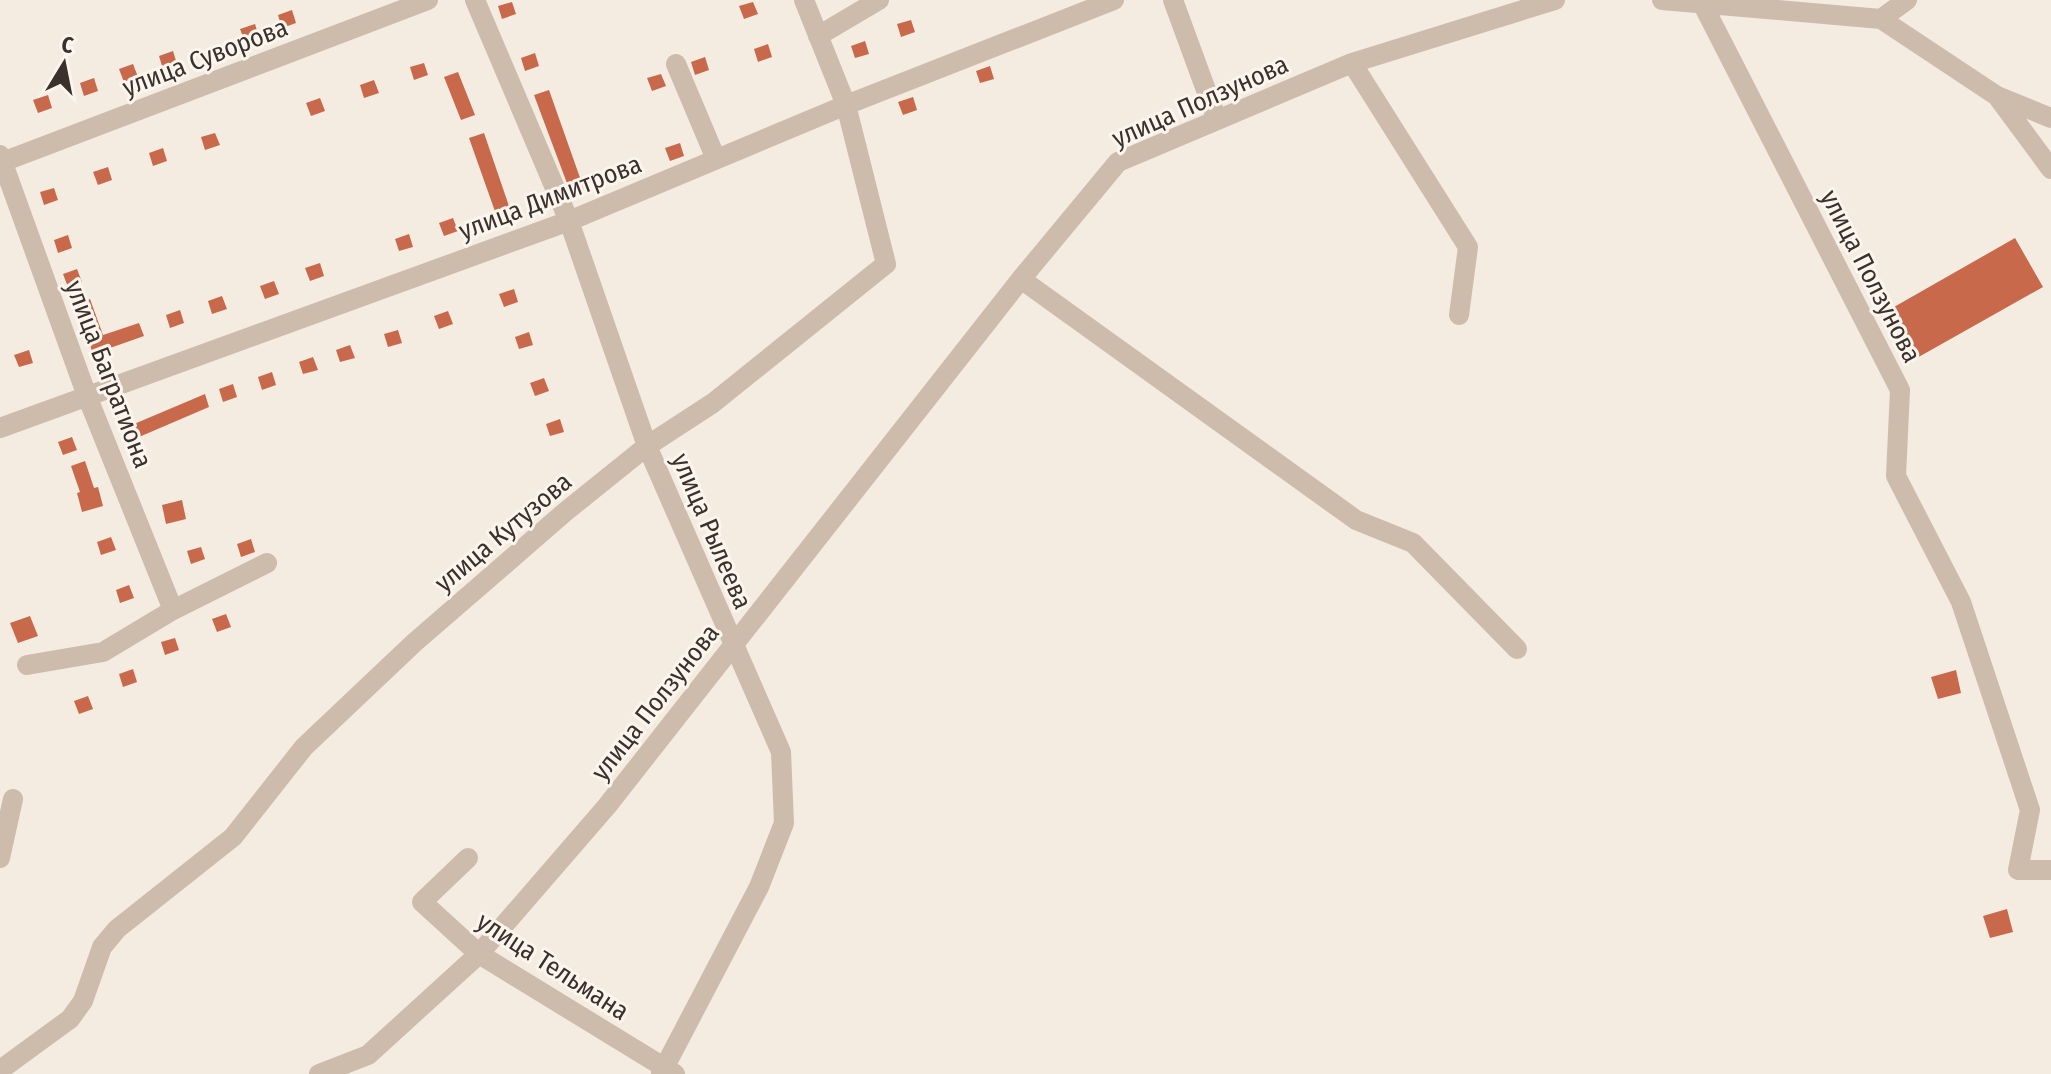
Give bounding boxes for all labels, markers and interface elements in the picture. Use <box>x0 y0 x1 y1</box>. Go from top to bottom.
street label: улица Суворова <box>118 12 292 103</box>
north arrow <box>24 24 104 104</box>
text: С <box>59 31 76 59</box>
street label: улица Ползунова <box>1107 49 1293 154</box>
street label: улица Димитрова <box>455 148 646 247</box>
street label: улица Ползунова <box>1814 185 1927 368</box>
street label: улица Багратиона <box>59 276 159 472</box>
street label: улица Рылеева <box>665 449 758 614</box>
street label: улица Кутузова <box>429 466 578 599</box>
street label: улица Ползунова <box>585 618 726 787</box>
street label: улица Тельмана <box>471 906 635 1027</box>

